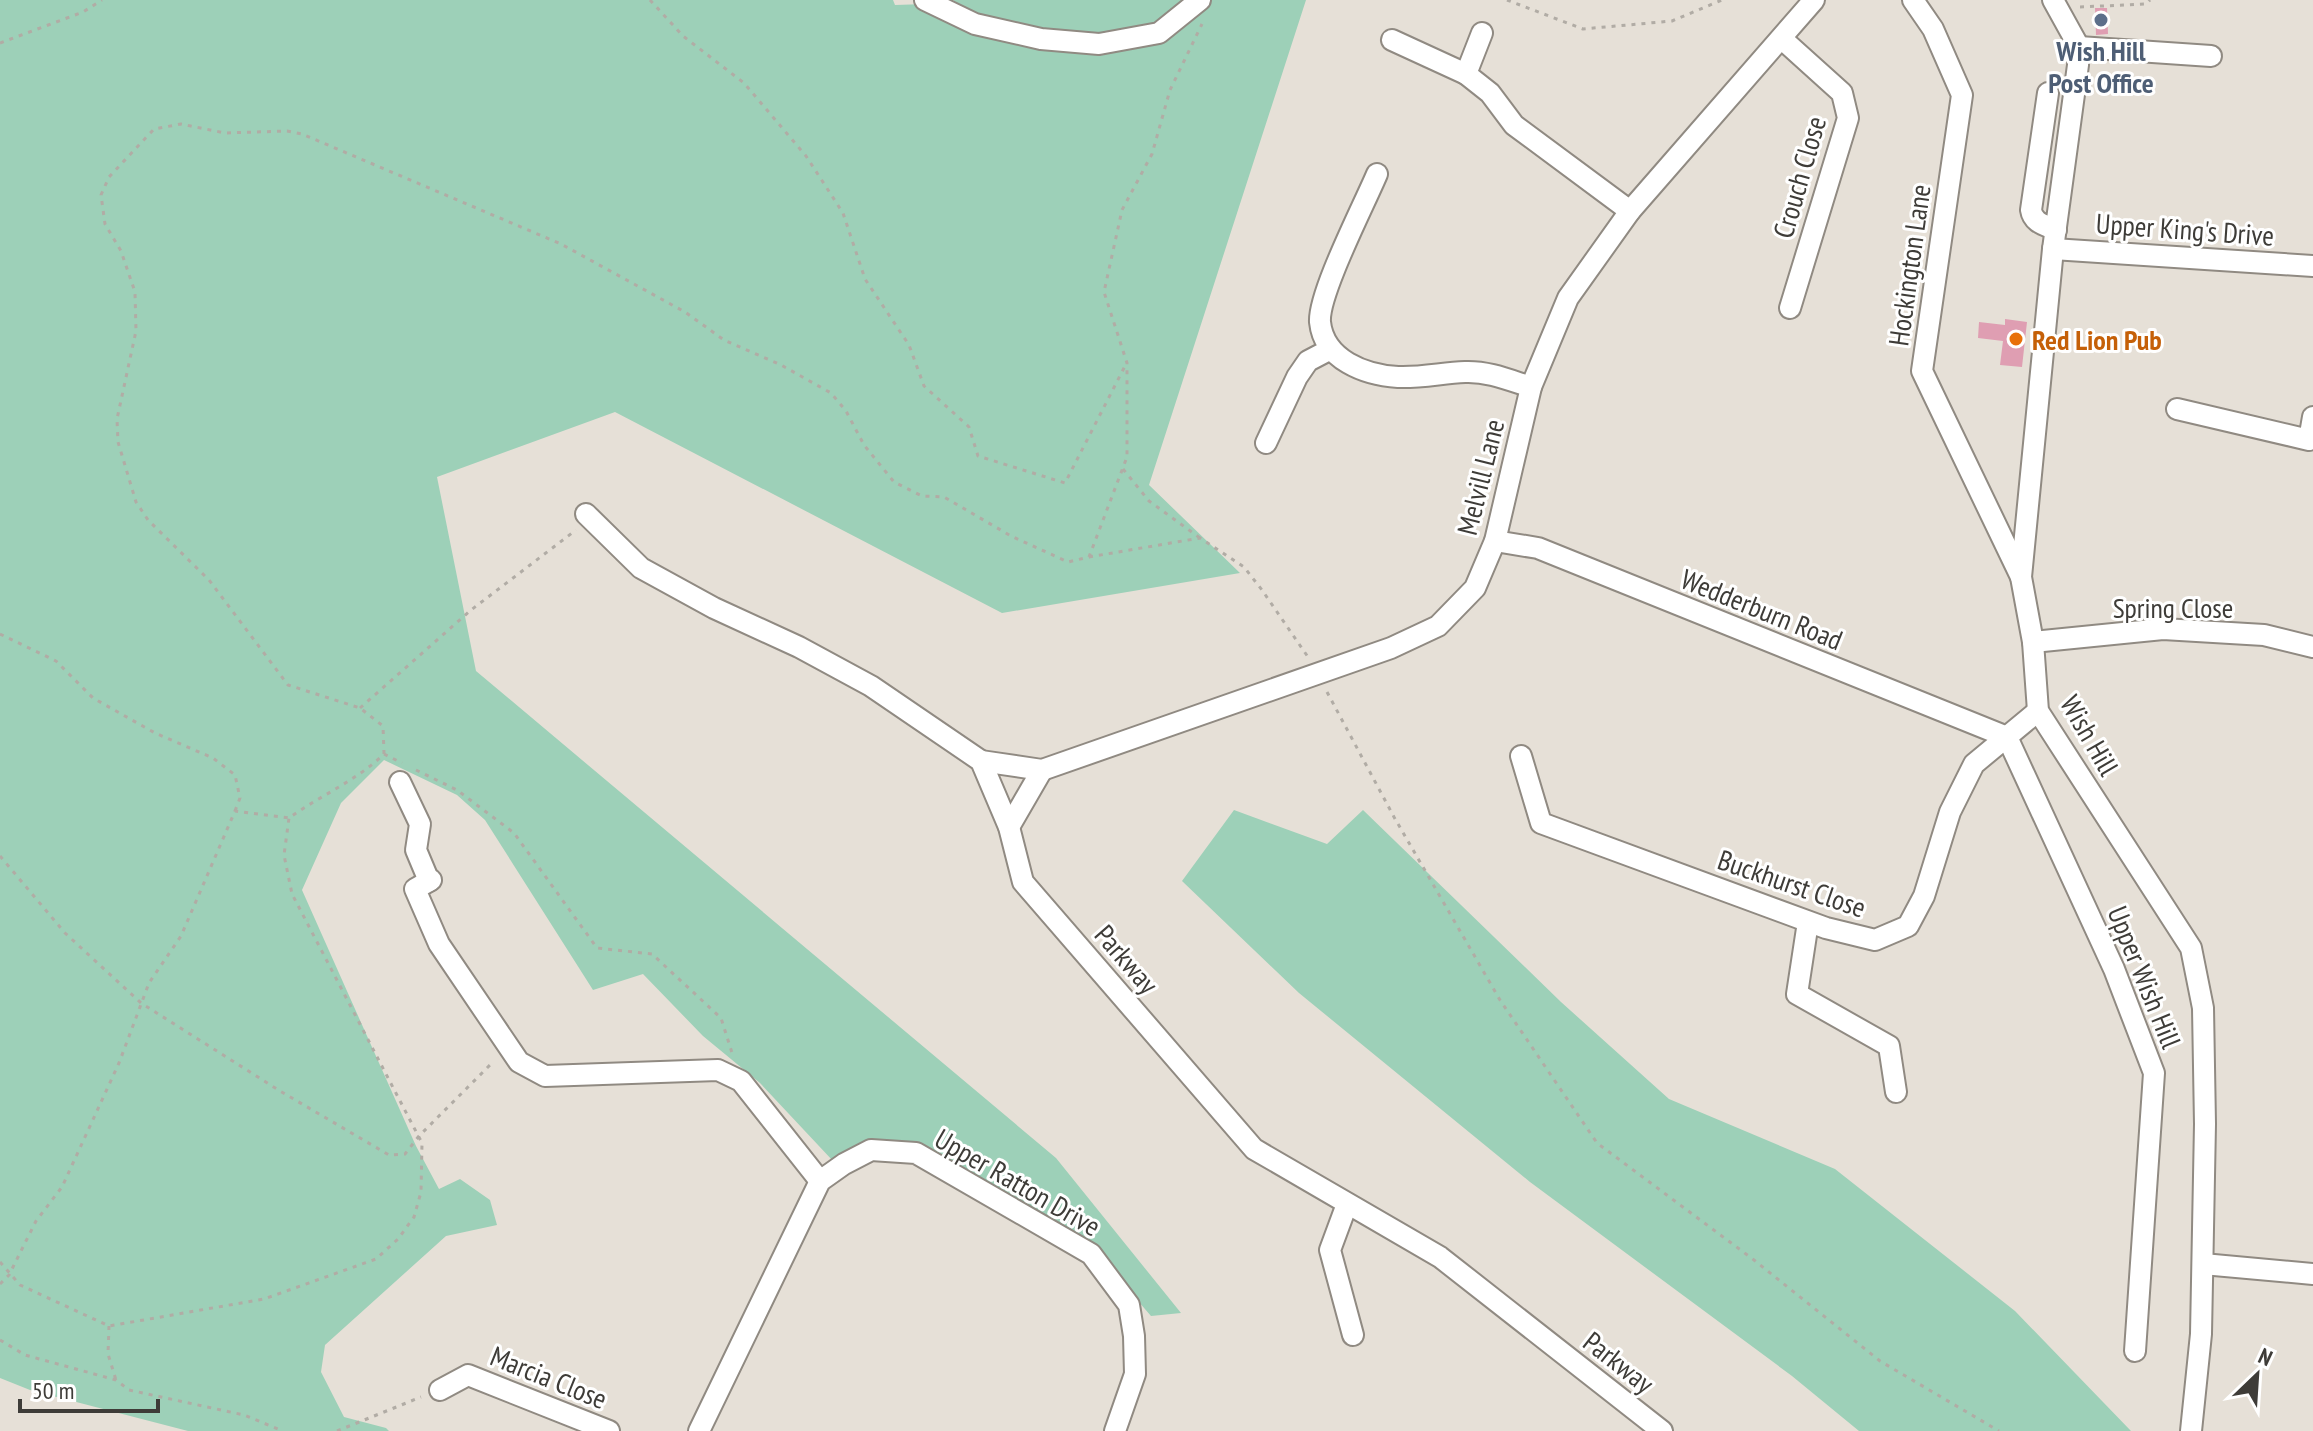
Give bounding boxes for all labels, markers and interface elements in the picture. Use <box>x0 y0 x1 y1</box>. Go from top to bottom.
marker: Wish Hill Post Office <box>2092 11 2110 29</box>
place label: Wish Hill Post Office <box>2048 32 2154 101</box>
street label: Crouch Close <box>1764 112 1834 242</box>
street label: Hockington Lane <box>1879 182 1939 348</box>
street label: Upper King's Drive <box>2095 204 2275 254</box>
place label: Red Lion Pub <box>2032 321 2162 358</box>
marker: Red Lion Pub <box>2007 330 2025 348</box>
street label: Melvill Lane <box>1448 415 1512 539</box>
street label: Wedderburn Road <box>1676 560 1848 658</box>
street label: Spring Close <box>2113 589 2233 626</box>
street label: Wish Hill <box>2052 688 2128 782</box>
street label: Buckhurst Close <box>1713 840 1871 926</box>
street label: Upper Wish Hill <box>2100 900 2191 1054</box>
street label: Parkway <box>1087 917 1167 1002</box>
street label: Upper Ratton Drive <box>929 1120 1107 1244</box>
street label: Parkway <box>1576 1323 1662 1401</box>
north arrow <box>2217 1335 2297 1415</box>
street label: Marcia Close <box>485 1337 613 1417</box>
text: N <box>2254 1342 2277 1372</box>
scale bar <box>20 1363 158 1413</box>
text: 50 m <box>32 1375 74 1406</box>

